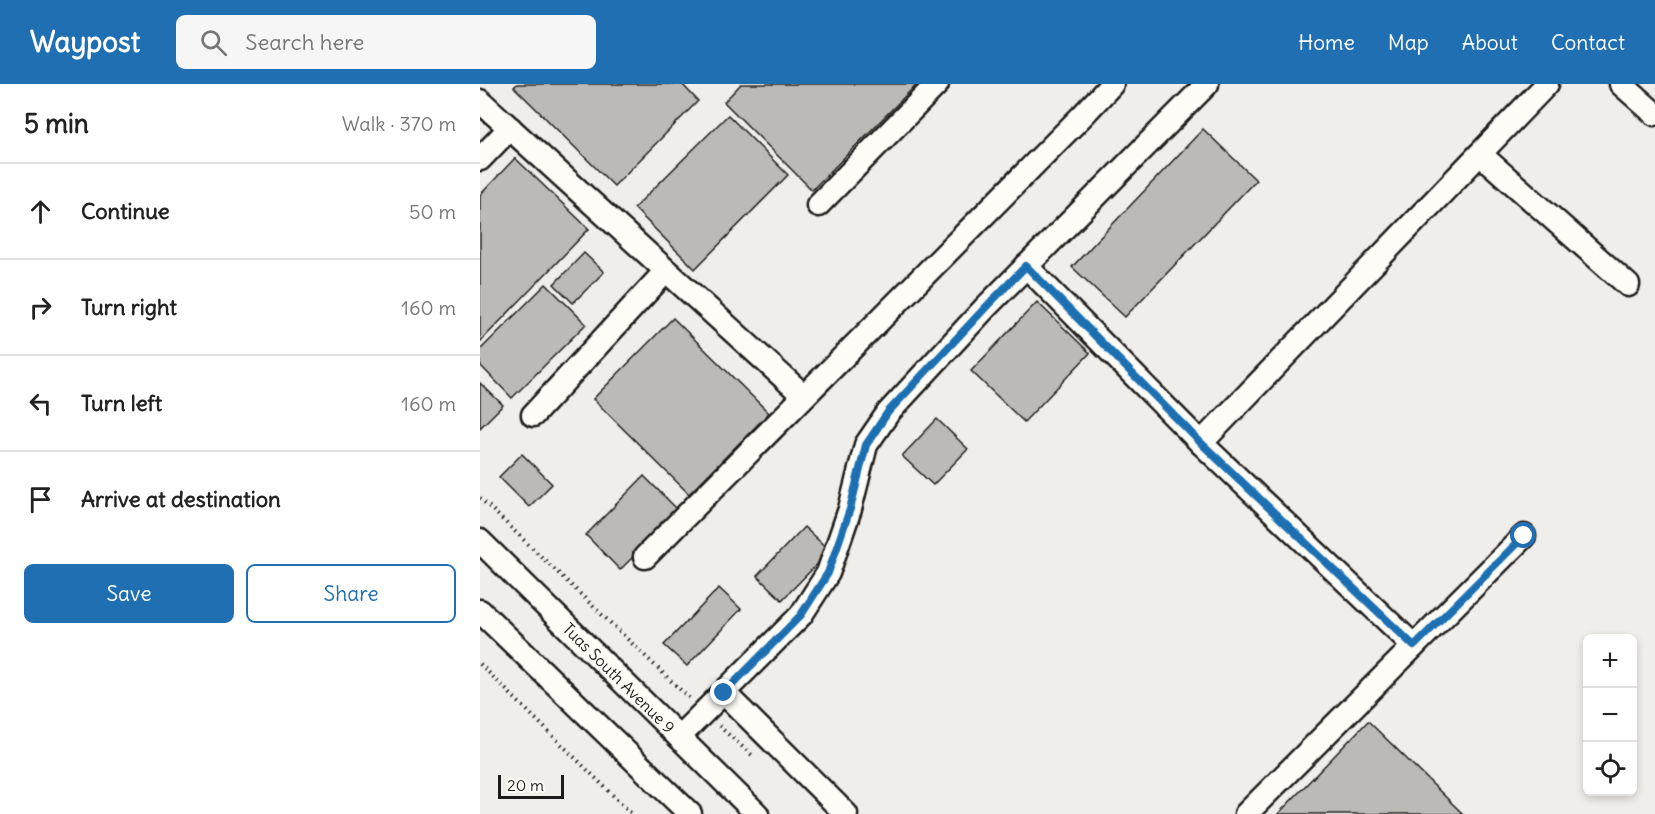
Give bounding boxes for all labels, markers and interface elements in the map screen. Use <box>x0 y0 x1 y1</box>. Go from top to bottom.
search box <box>176 15 596 69</box>
text: Waypost <box>30 24 140 60</box>
icon: search <box>197 26 230 59</box>
text: Search here <box>245 28 364 56</box>
text: Home <box>1298 29 1355 56</box>
text: Map <box>1388 29 1429 56</box>
text: About <box>1462 29 1518 56</box>
text: Contact <box>1551 29 1625 56</box>
text: 5 min <box>24 107 89 140</box>
text: Walk · 370 m <box>342 111 456 136</box>
icon: ahead <box>24 195 57 228</box>
text: Continue <box>81 197 170 225</box>
text: 50 m <box>409 199 456 224</box>
icon: right <box>24 291 57 324</box>
text: Turn right <box>81 293 177 321</box>
text: 160 m <box>401 295 456 320</box>
icon: left <box>24 387 57 420</box>
text: Turn left <box>81 389 162 417</box>
text: 160 m <box>401 391 456 416</box>
icon: arrive <box>24 483 57 516</box>
text: Arrive at destination <box>81 485 281 513</box>
route start <box>1510 522 1536 548</box>
button: Save <box>24 564 234 623</box>
button: Share <box>246 564 456 623</box>
street label: Tuas South Avenue 9 <box>559 618 679 737</box>
map controls <box>1583 634 1637 796</box>
button: + <box>1583 634 1637 688</box>
route end <box>710 679 736 705</box>
button: − <box>1583 688 1637 742</box>
button: locate <box>1583 742 1637 796</box>
scale bar <box>498 772 564 800</box>
text: 20 m <box>507 775 544 795</box>

